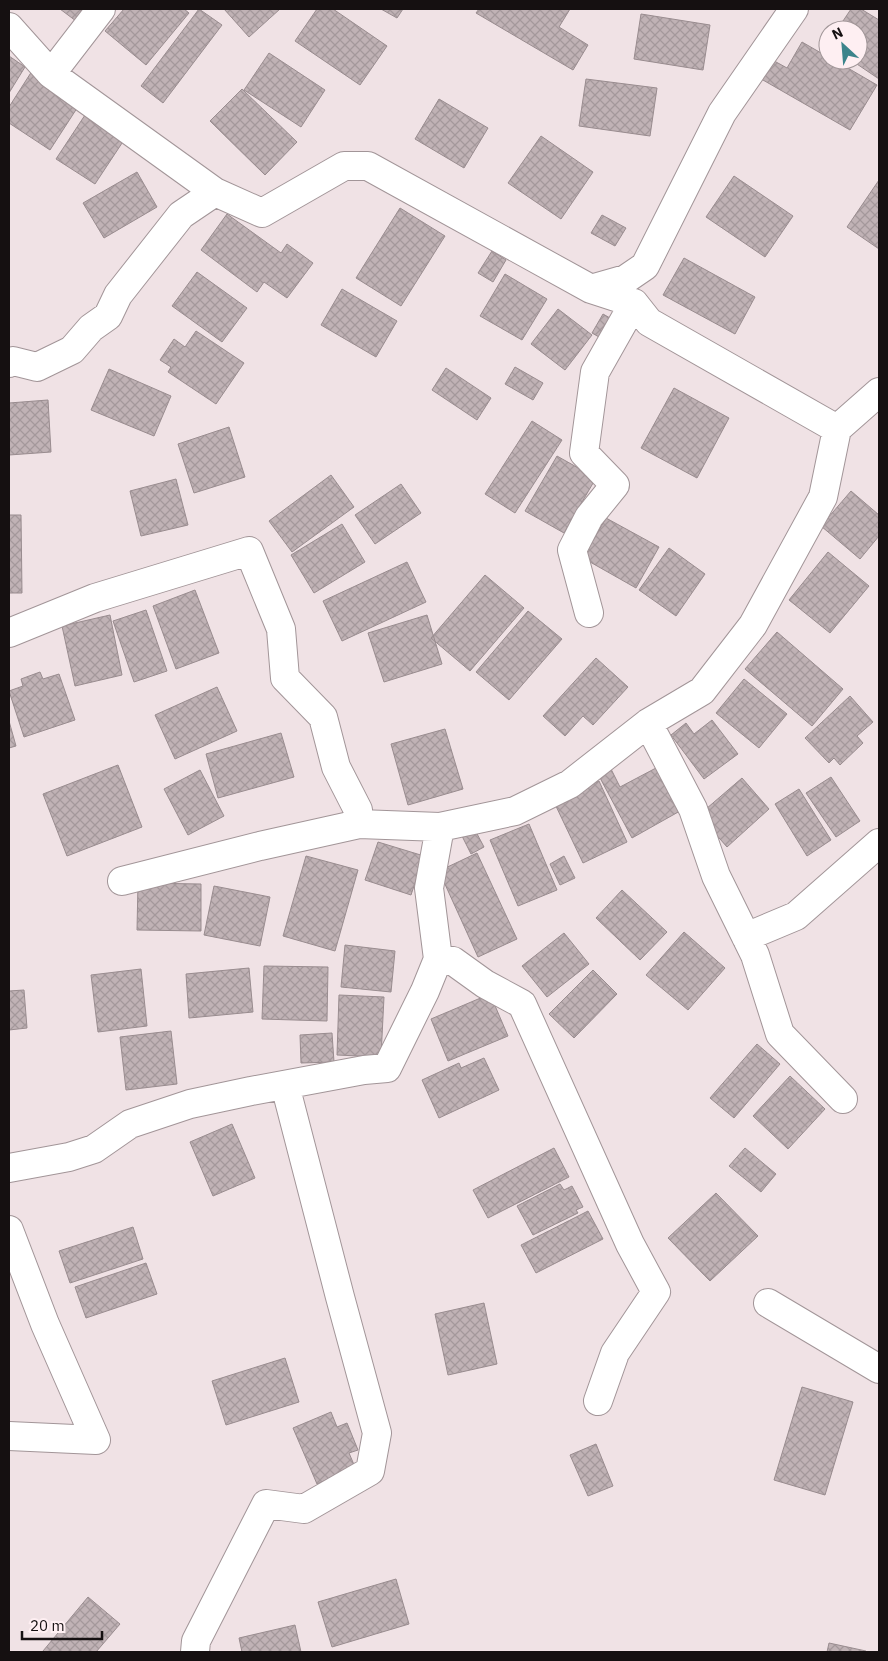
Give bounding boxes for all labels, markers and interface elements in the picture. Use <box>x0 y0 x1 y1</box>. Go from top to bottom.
north arrow <box>818 20 868 70</box>
text: N <box>829 23 846 44</box>
scale bar <box>22 1608 102 1640</box>
text: 20 m <box>30 1616 65 1635</box>

